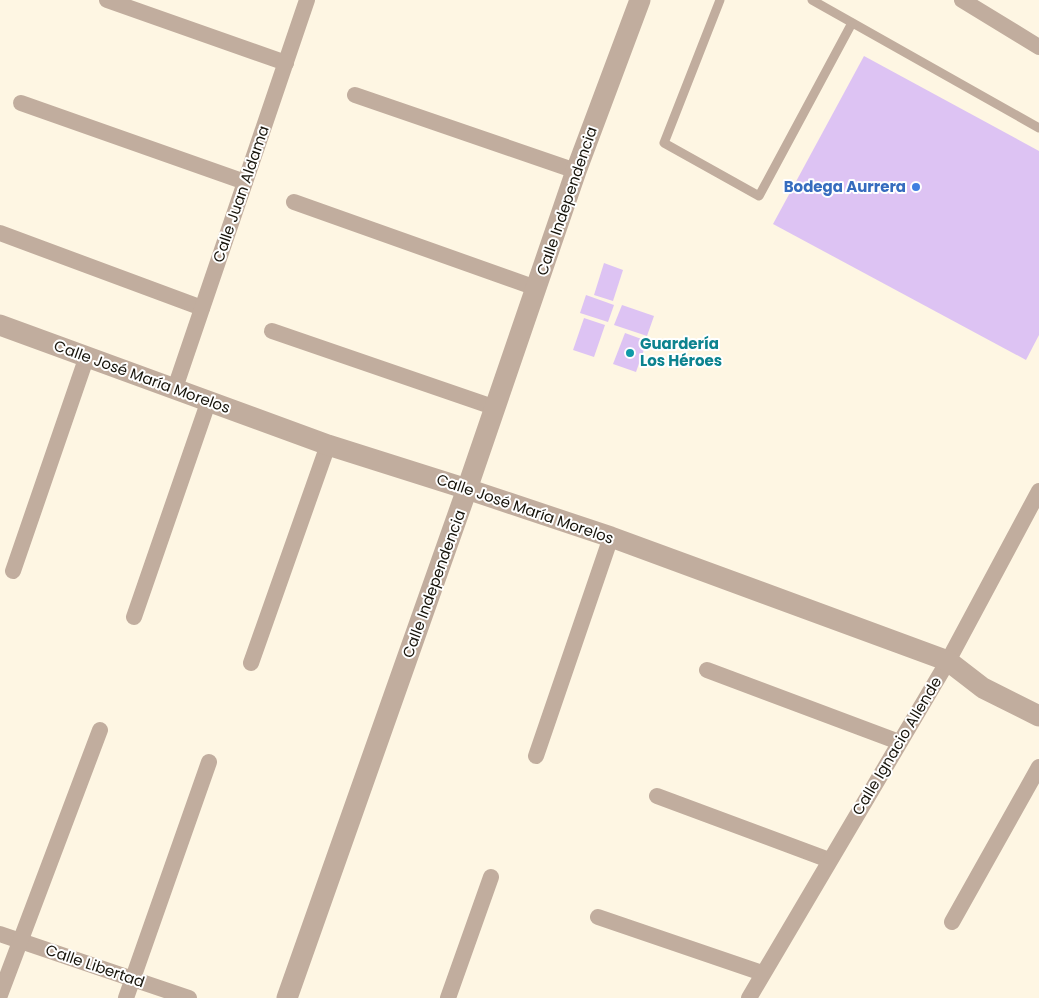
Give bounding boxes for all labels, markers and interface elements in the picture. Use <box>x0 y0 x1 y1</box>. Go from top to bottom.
street label: Calle Juan Aldama <box>207 123 274 265</box>
street label: Calle Independencia <box>531 124 602 278</box>
place label: Bodega Aurrera <box>784 176 906 197</box>
marker: Bodega Aurrera <box>910 181 922 193</box>
place label: Guardería Los Héroes <box>640 333 722 371</box>
street label: Calle José María Morelos <box>51 335 233 418</box>
marker: Guardería Los Héroes <box>624 347 636 359</box>
street label: Calle José María Morelos <box>434 468 617 549</box>
street label: Calle Independencia <box>397 507 470 661</box>
street label: Calle Ignacio Allende <box>847 673 946 819</box>
street label: Calle Libertad <box>43 939 147 992</box>

